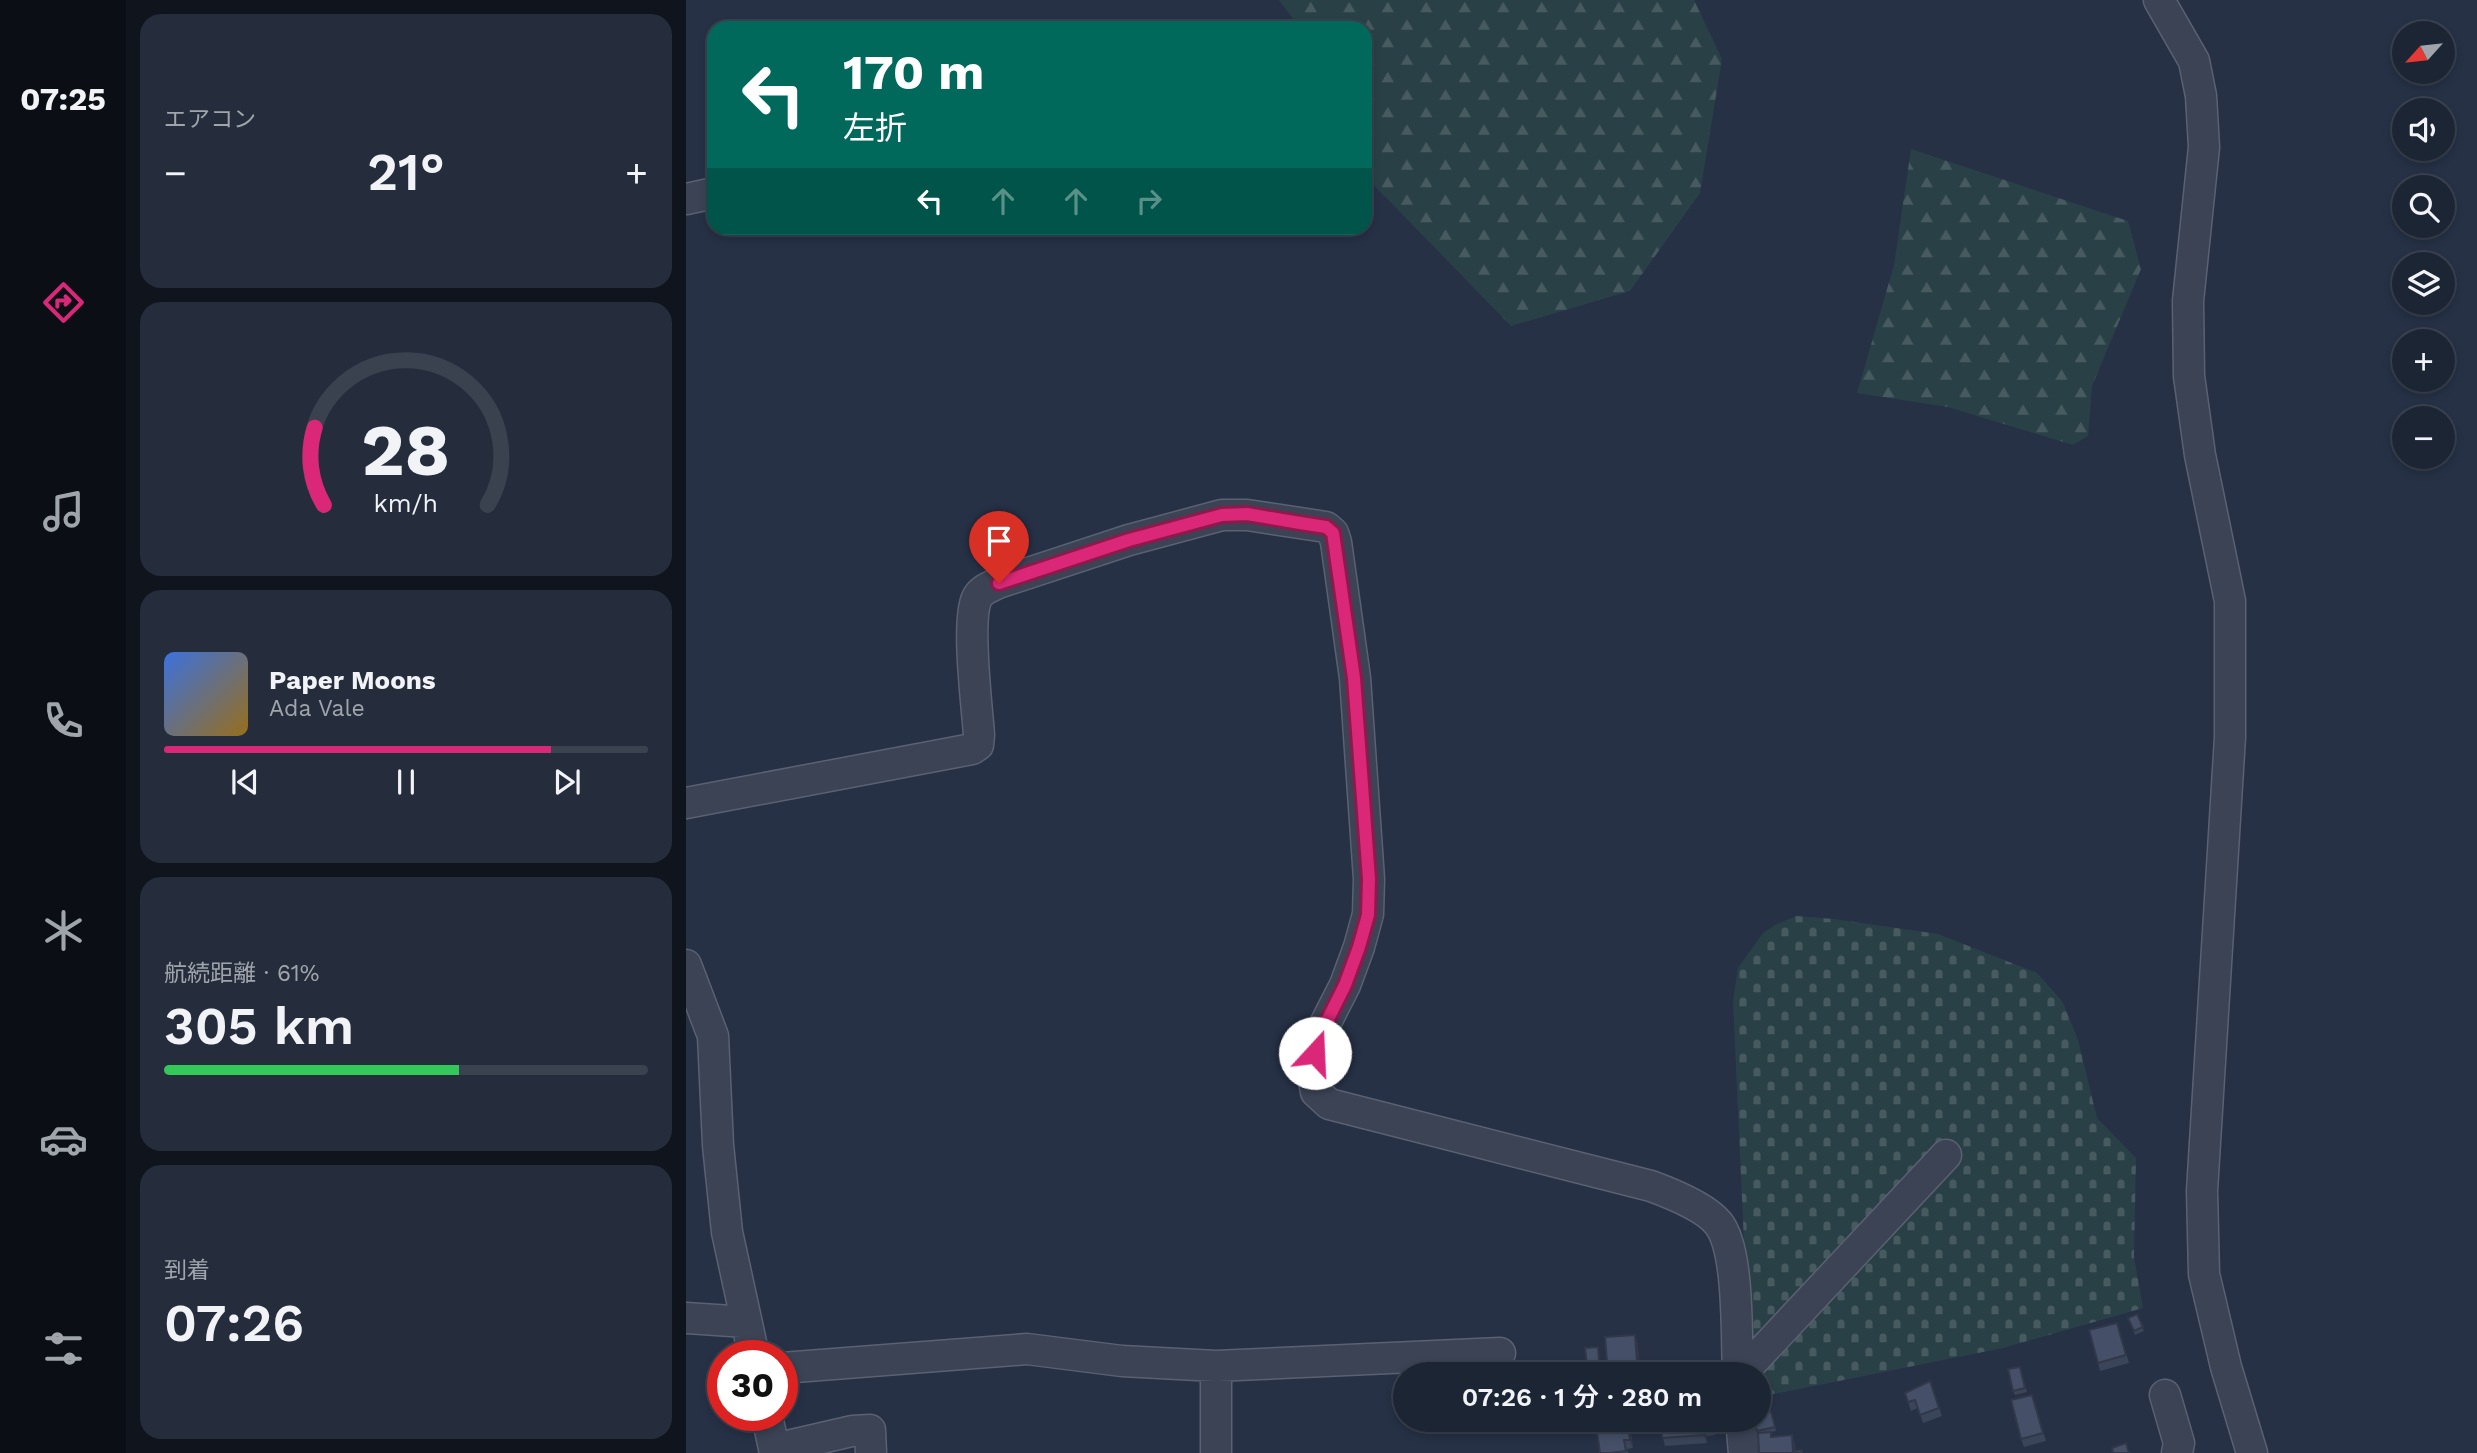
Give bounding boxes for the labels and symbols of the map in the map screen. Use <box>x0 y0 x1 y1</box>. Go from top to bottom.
north arrow <box>2392 21 2455 84</box>
pin <box>969 511 1029 583</box>
position arrow <box>1278 1016 1352 1090</box>
speed limit sign: 30 <box>707 1340 798 1431</box>

